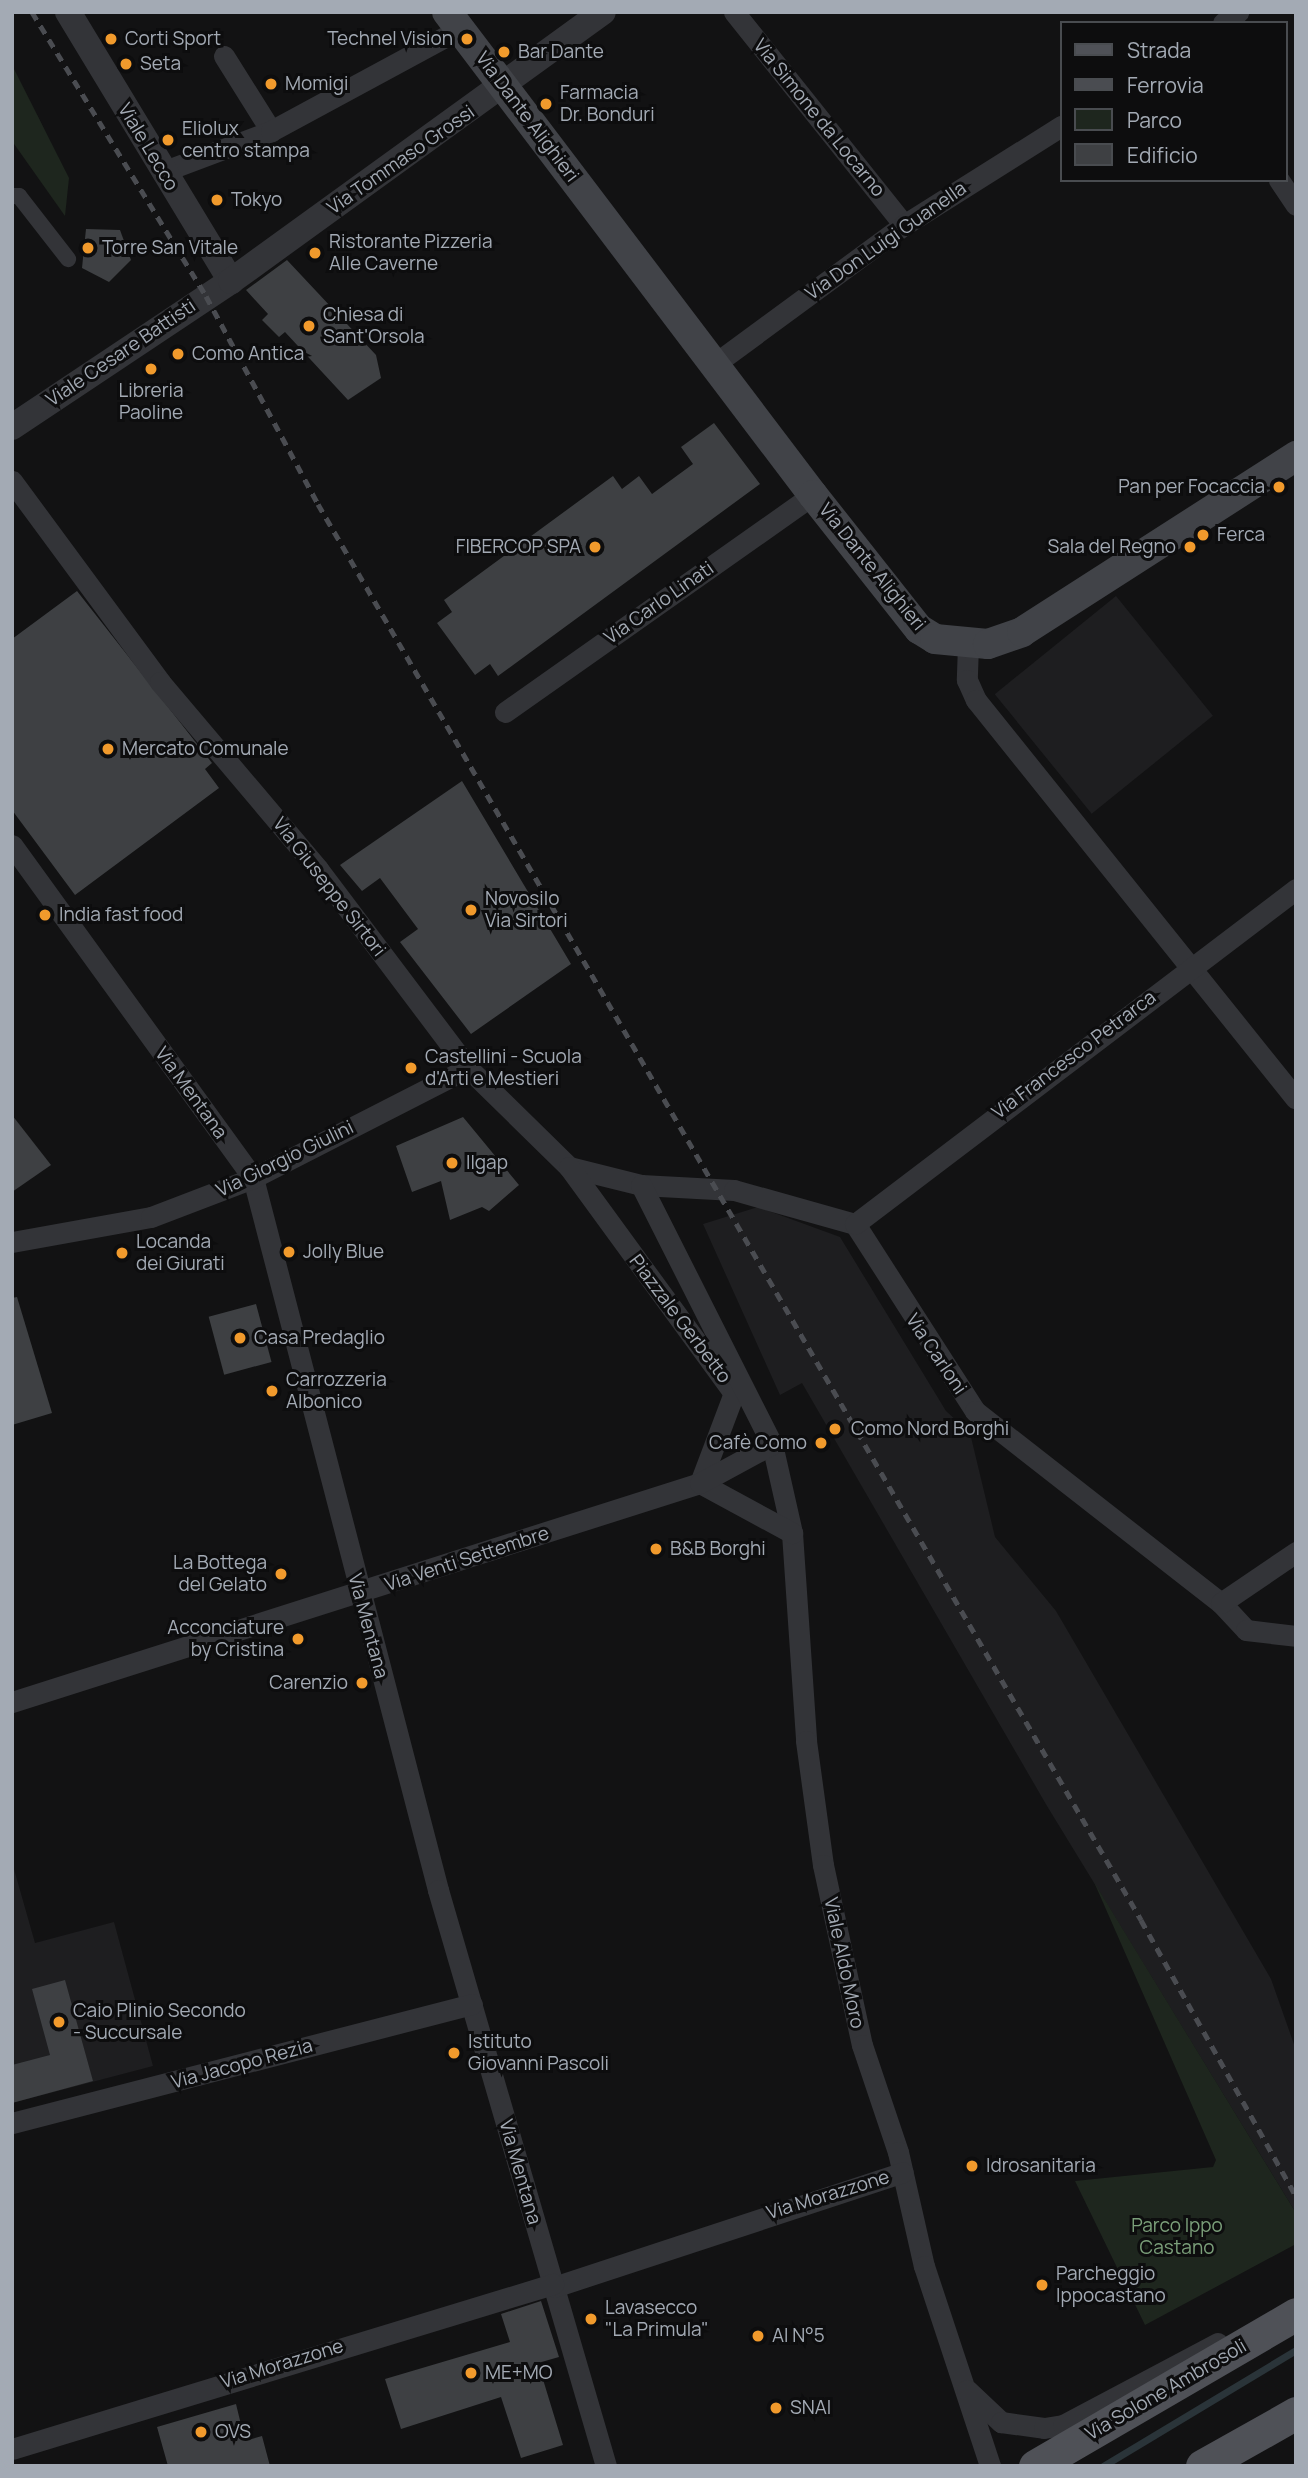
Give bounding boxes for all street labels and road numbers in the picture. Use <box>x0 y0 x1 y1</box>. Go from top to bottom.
street label: Via Simone da Locarno <box>748 35 890 201</box>
street label: Via Dante Alighieri <box>471 47 583 187</box>
street label: Viale Lecco <box>113 99 183 195</box>
street label: Via Tommaso Grossi <box>323 101 479 219</box>
street label: Via Don Luigi Guanella <box>801 177 971 305</box>
street label: Viale Cesare Battisti <box>42 295 200 411</box>
street label: Via Dante Alighieri <box>814 499 930 635</box>
street label: Via Carlo Linati <box>600 557 718 649</box>
street label: Via Giuseppe Sirtori <box>268 813 390 961</box>
street label: Via Francesco Petrarca <box>988 986 1160 1124</box>
street label: Via Mentana <box>150 1043 232 1143</box>
street label: Via Giorgio Giulini <box>213 1116 357 1202</box>
street label: Piazzale Gerbetto <box>624 1250 736 1388</box>
street label: Via Carloni <box>901 1309 971 1399</box>
street label: Via Venti Settembre <box>382 1522 552 1596</box>
street label: Via Mentana <box>343 1571 393 1681</box>
street label: Viale Aldo Moro <box>819 1895 869 2031</box>
street label: Via Jacopo Rezia <box>169 2034 315 2094</box>
street label: Via Mentana <box>494 2117 546 2227</box>
street label: Via Morazzone <box>764 2166 892 2224</box>
street label: Via Morazzone <box>218 2335 346 2393</box>
street label: Via Solone Ambrosoli <box>1082 2335 1250 2445</box>

